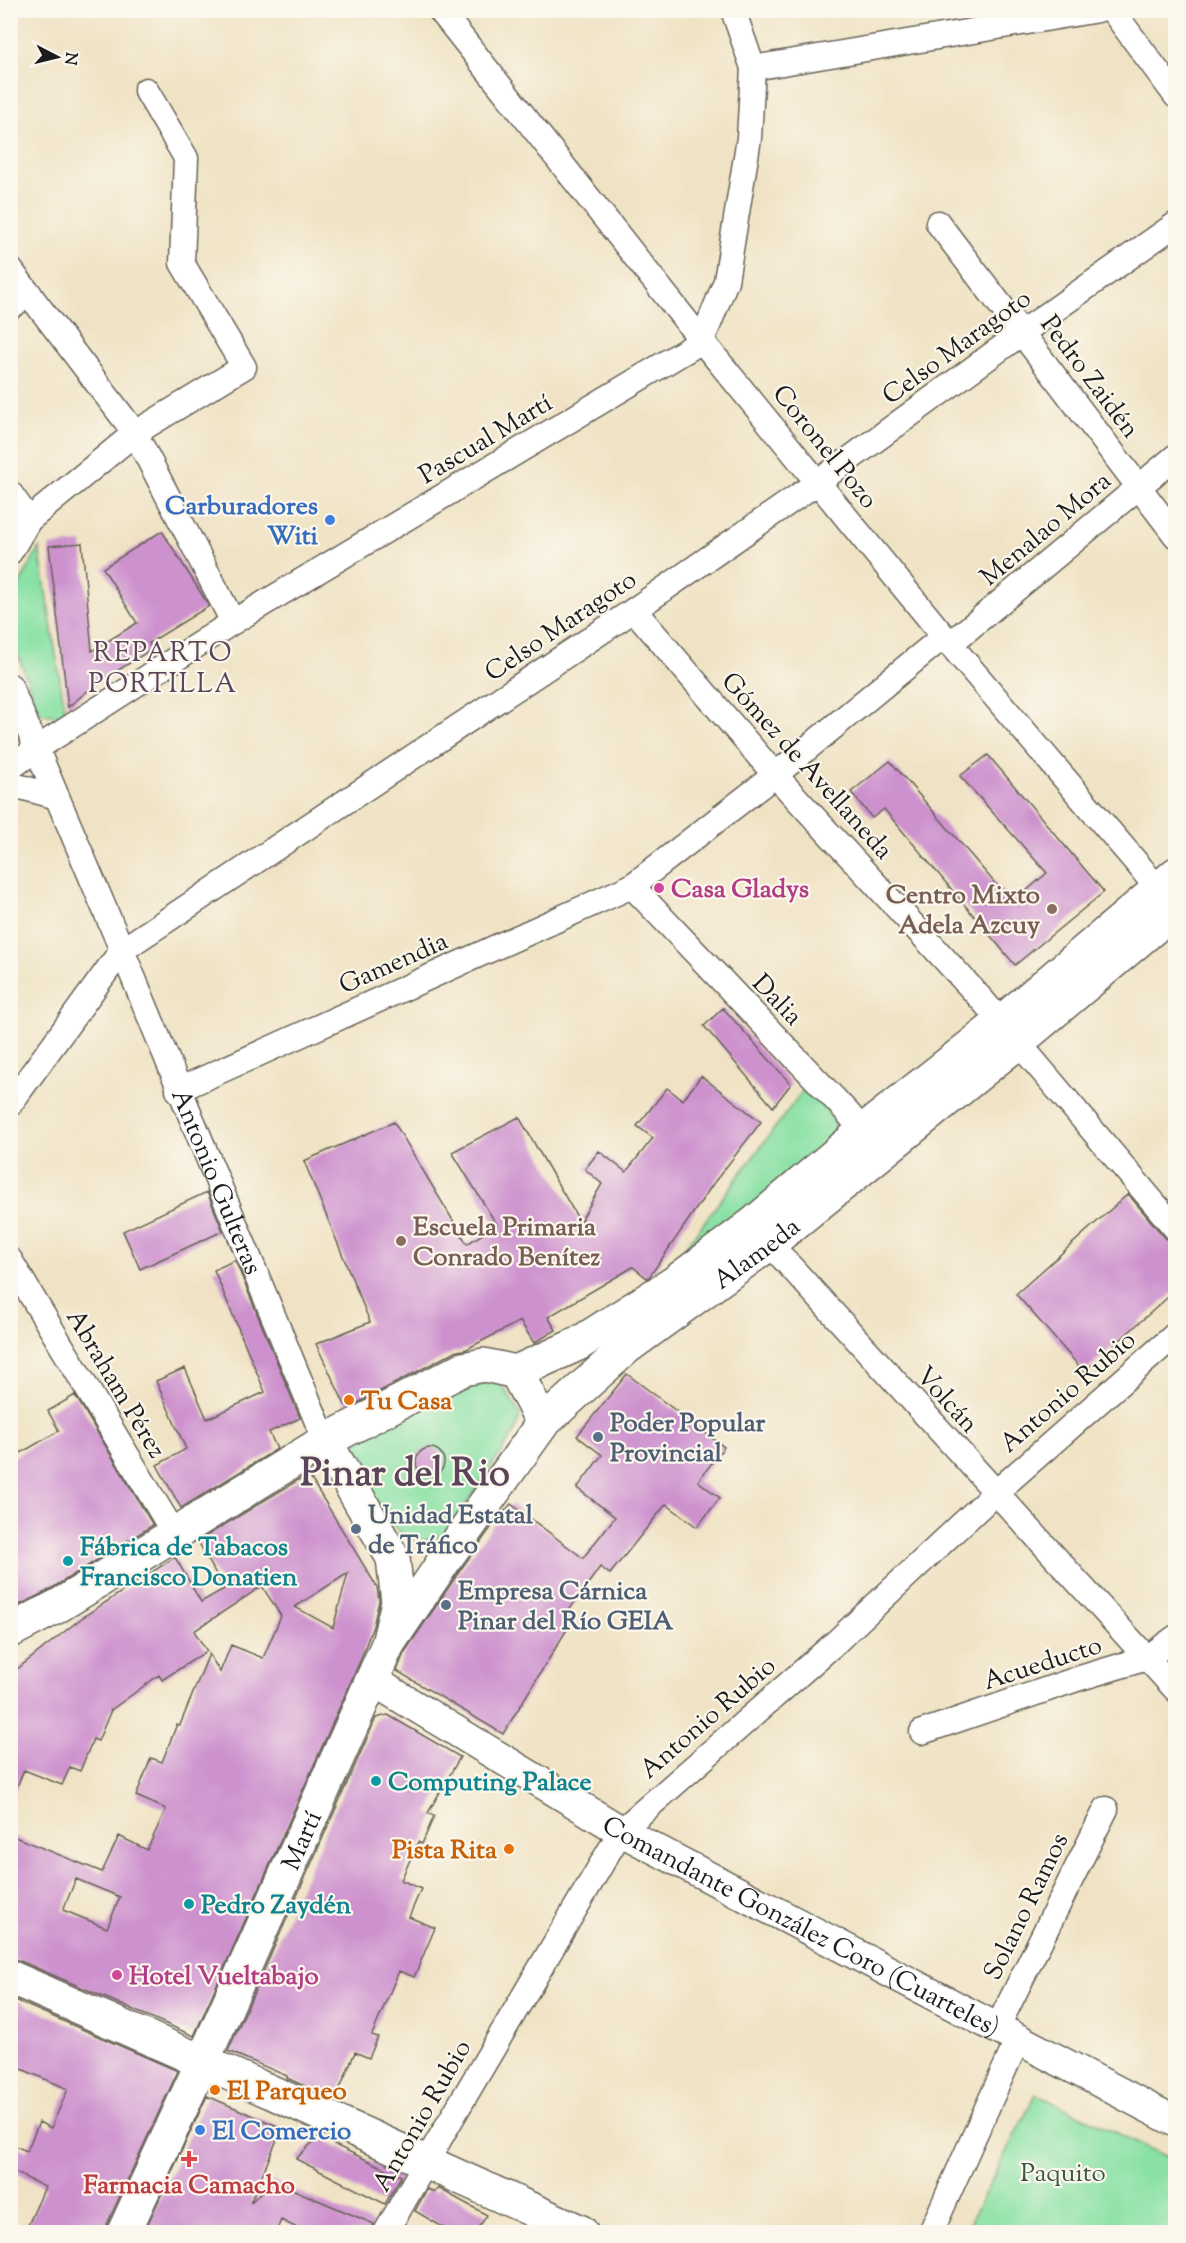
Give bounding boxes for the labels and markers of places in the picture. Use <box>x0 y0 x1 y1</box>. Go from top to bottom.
place label: Carburadores Witi <box>165 489 319 556</box>
marker: Carburadores Witi <box>323 513 337 527</box>
place label: Casa Gladys <box>671 872 809 909</box>
place label: Centro Mixto Adela Azcuy <box>886 878 1040 945</box>
marker: Casa Gladys <box>652 881 666 895</box>
marker: Centro Mixto Adela Azcuy <box>1045 902 1059 916</box>
place label: Escuela Primaria Conrado Benítez <box>413 1210 600 1277</box>
marker: Escuela Primaria Conrado Benítez <box>394 1234 408 1248</box>
place label: Tu Casa <box>361 1384 452 1421</box>
marker: Tu Casa <box>342 1393 356 1407</box>
place label: Poder Popular Provincial <box>610 1406 765 1473</box>
marker: Poder Popular Provincial <box>591 1430 605 1444</box>
place label: Unidad Estatal de Tráfico <box>368 1498 534 1565</box>
marker: Unidad Estatal de Tráfico <box>349 1522 363 1536</box>
place label: Fábrica de Tabacos Francisco Donatien <box>80 1530 298 1597</box>
marker: Fábrica de Tabacos Francisco Donatien <box>61 1554 75 1568</box>
place label: Empresa Cárnica Pinar del Río GEIA <box>458 1574 674 1641</box>
marker: Empresa Cárnica Pinar del Río GEIA <box>439 1598 453 1612</box>
place label: Computing Palace <box>388 1765 592 1802</box>
marker: Computing Palace <box>369 1774 383 1788</box>
place label: Pista Rita <box>392 1833 497 1870</box>
marker: Pista Rita <box>502 1842 516 1856</box>
place label: Pedro Zaydén <box>201 1888 352 1925</box>
marker: Pedro Zaydén <box>182 1897 196 1911</box>
place label: Hotel Vueltabajo <box>129 1959 319 1996</box>
marker: Hotel Vueltabajo <box>110 1968 124 1982</box>
place label: El Parqueo <box>227 2074 347 2111</box>
marker: El Parqueo <box>208 2083 222 2097</box>
place label: El Comercio <box>212 2114 351 2151</box>
marker: El Comercio <box>193 2123 207 2137</box>
marker: Farmacia Camacho <box>182 2152 196 2166</box>
place label: Farmacia Camacho <box>83 2168 295 2205</box>

